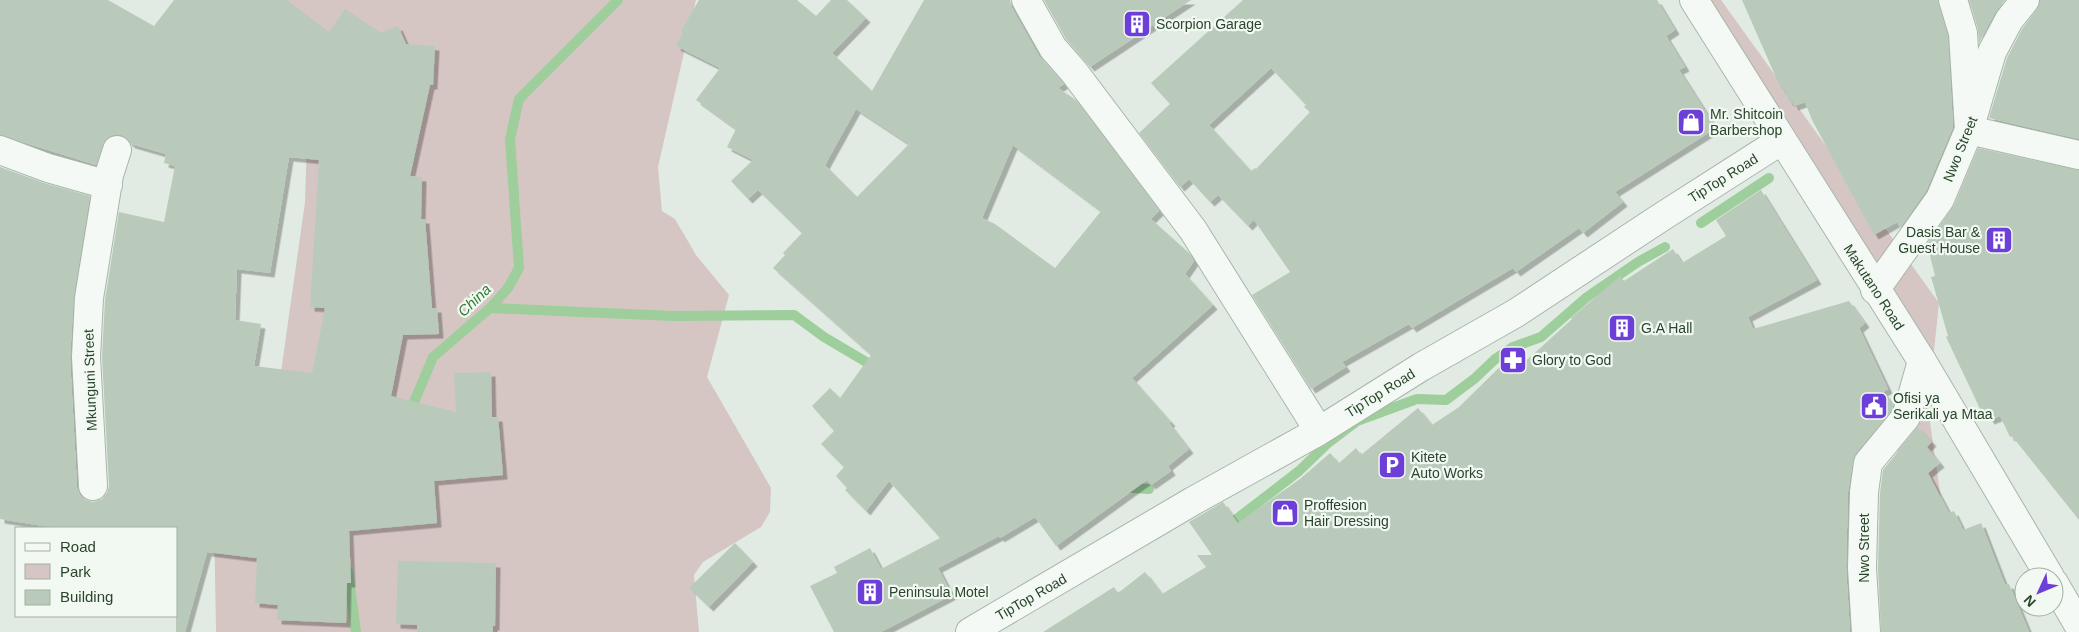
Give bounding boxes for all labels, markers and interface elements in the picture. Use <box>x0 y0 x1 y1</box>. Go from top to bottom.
building icon: Scorpion Garage <box>1122 9 1152 39</box>
place label: Scorpion Garage <box>1156 16 1262 32</box>
place label: Mr. Shitcoin Barbershop <box>1710 106 1783 138</box>
shop icon: Mr. Shitcoin Barbershop <box>1676 107 1706 137</box>
street label: Nwo Street <box>1940 114 1980 184</box>
street label: TipTop Road <box>1685 150 1761 206</box>
place label: Dasis Bar & Guest House <box>1898 224 1981 256</box>
building icon: Dasis Bar & Guest House <box>1984 225 2014 255</box>
street label: Makutano Road <box>1840 241 1908 333</box>
water label: China <box>454 280 494 320</box>
building icon: G.A Hall <box>1607 313 1637 343</box>
place label: G.A Hall <box>1641 320 1692 336</box>
street label: Mkunguni Street <box>80 329 100 431</box>
pharmacy icon: Glory to God <box>1498 345 1528 375</box>
place label: Glory to God <box>1532 352 1611 368</box>
street label: TipTop Road <box>1342 365 1418 421</box>
place label: Ofisi ya Serikali ya Mtaa <box>1893 390 1993 422</box>
public building icon: Ofisi ya Serikali ya Mtaa <box>1859 391 1889 421</box>
place label: Kitete Auto Works <box>1411 449 1483 481</box>
parking icon: Kitete Auto Works <box>1377 450 1407 480</box>
place label: Proffesion Hair Dressing <box>1304 497 1389 529</box>
shop icon: Proffesion Hair Dressing <box>1270 498 1300 528</box>
street label: Nwo Street <box>1856 513 1872 583</box>
legend <box>15 527 178 617</box>
text: Road <box>60 538 96 555</box>
text: Park <box>60 563 91 580</box>
north arrow <box>2014 567 2064 617</box>
street label: TipTop Road <box>993 570 1069 624</box>
building icon: Peninsula Motel <box>855 577 885 607</box>
place label: Peninsula Motel <box>889 584 989 600</box>
text: Building <box>60 588 113 605</box>
text: N <box>2020 592 2039 610</box>

